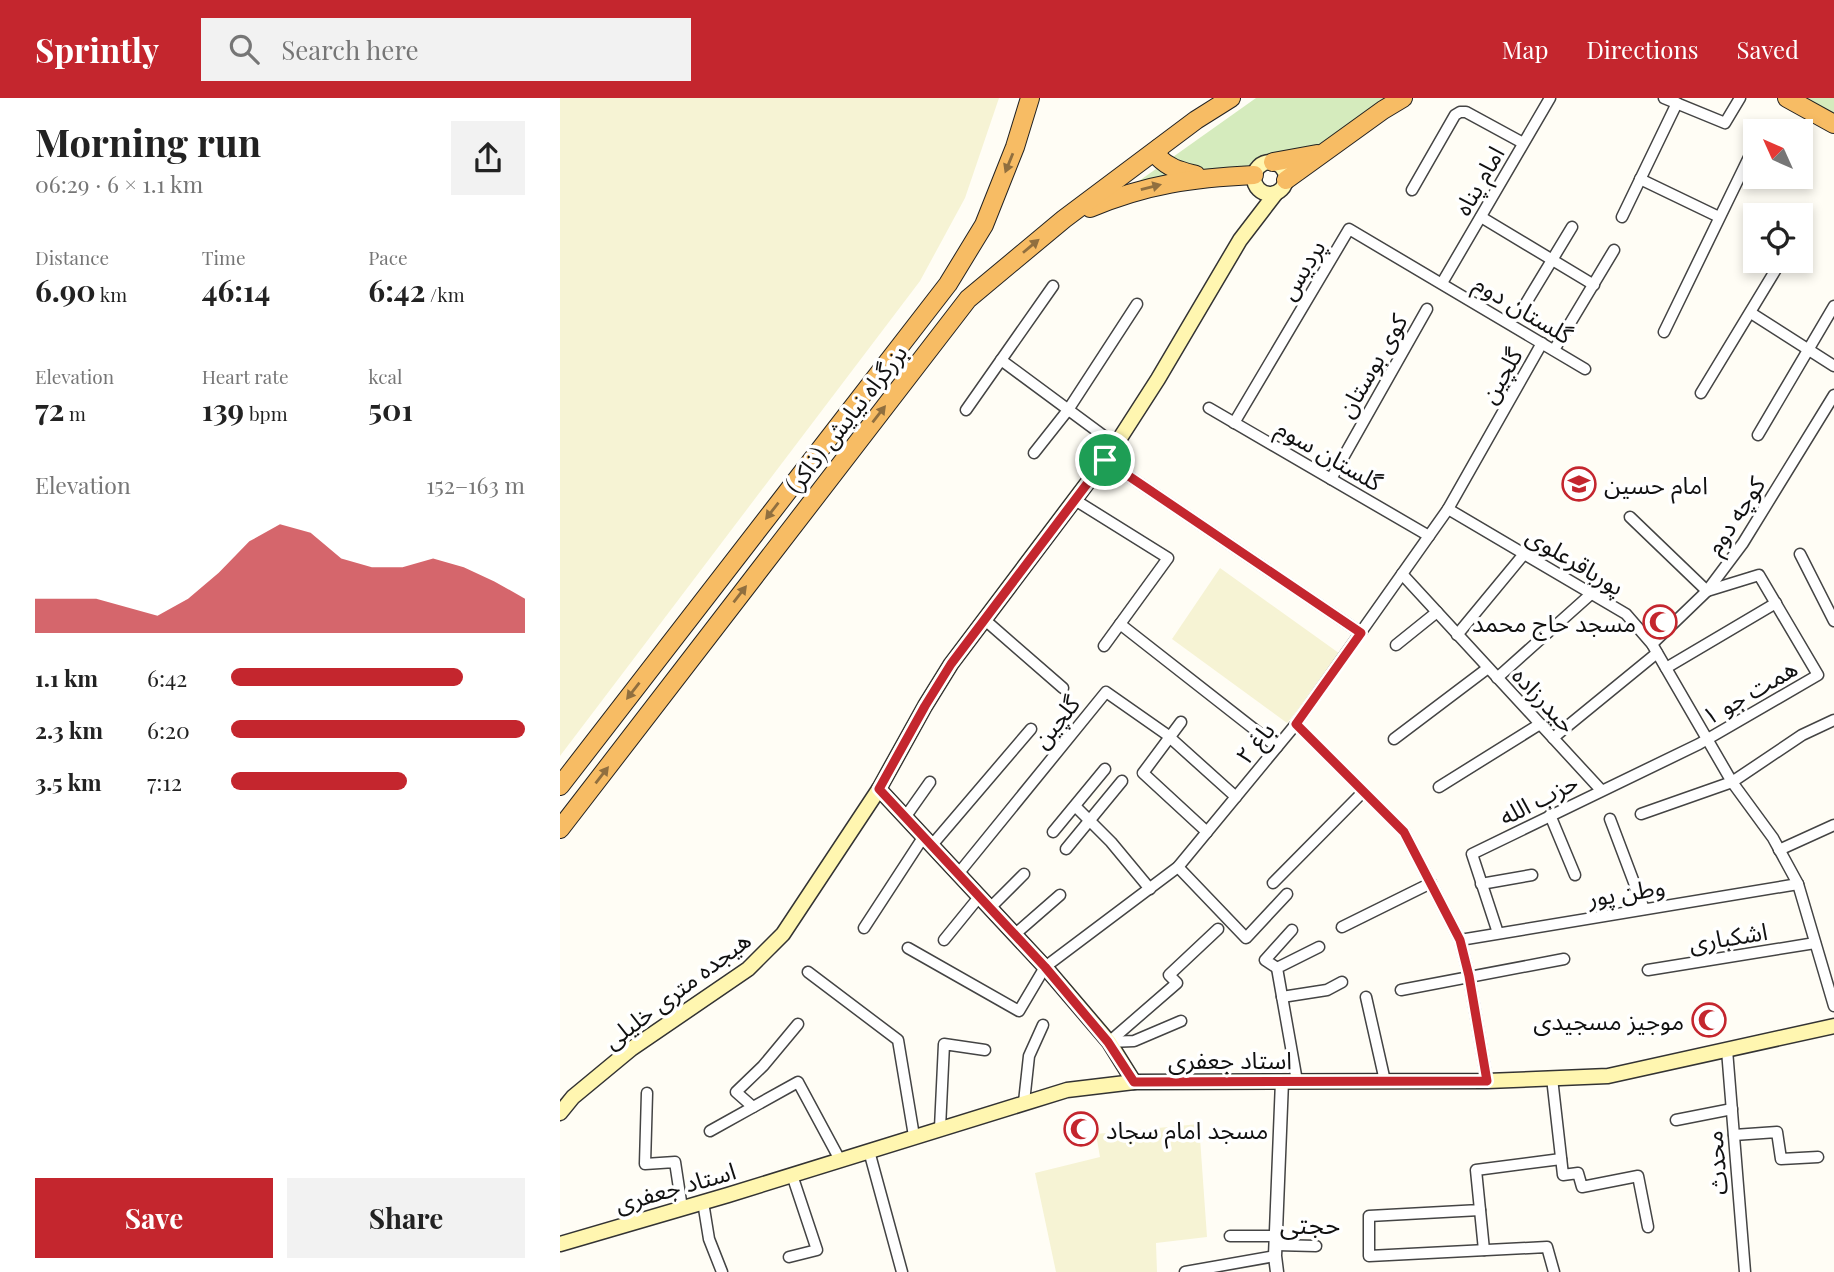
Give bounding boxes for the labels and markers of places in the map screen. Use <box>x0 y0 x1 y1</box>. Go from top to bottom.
pin <box>1075 430 1135 490</box>
school or university icon: امام حسین <box>1560 465 1598 503</box>
place label: امام حسین <box>1604 468 1708 504</box>
mosque icon: مسجد حاج محمد <box>1641 603 1679 641</box>
place label: مسجد حاج محمد <box>1472 606 1636 641</box>
mosque icon: موجیز مسجیدی <box>1690 1001 1728 1039</box>
place label: موجیز مسجیدی <box>1533 1004 1684 1036</box>
mosque icon: مسجد امام سجاد <box>1062 1110 1100 1148</box>
place label: مسجد امام سجاد <box>1106 1113 1268 1149</box>

